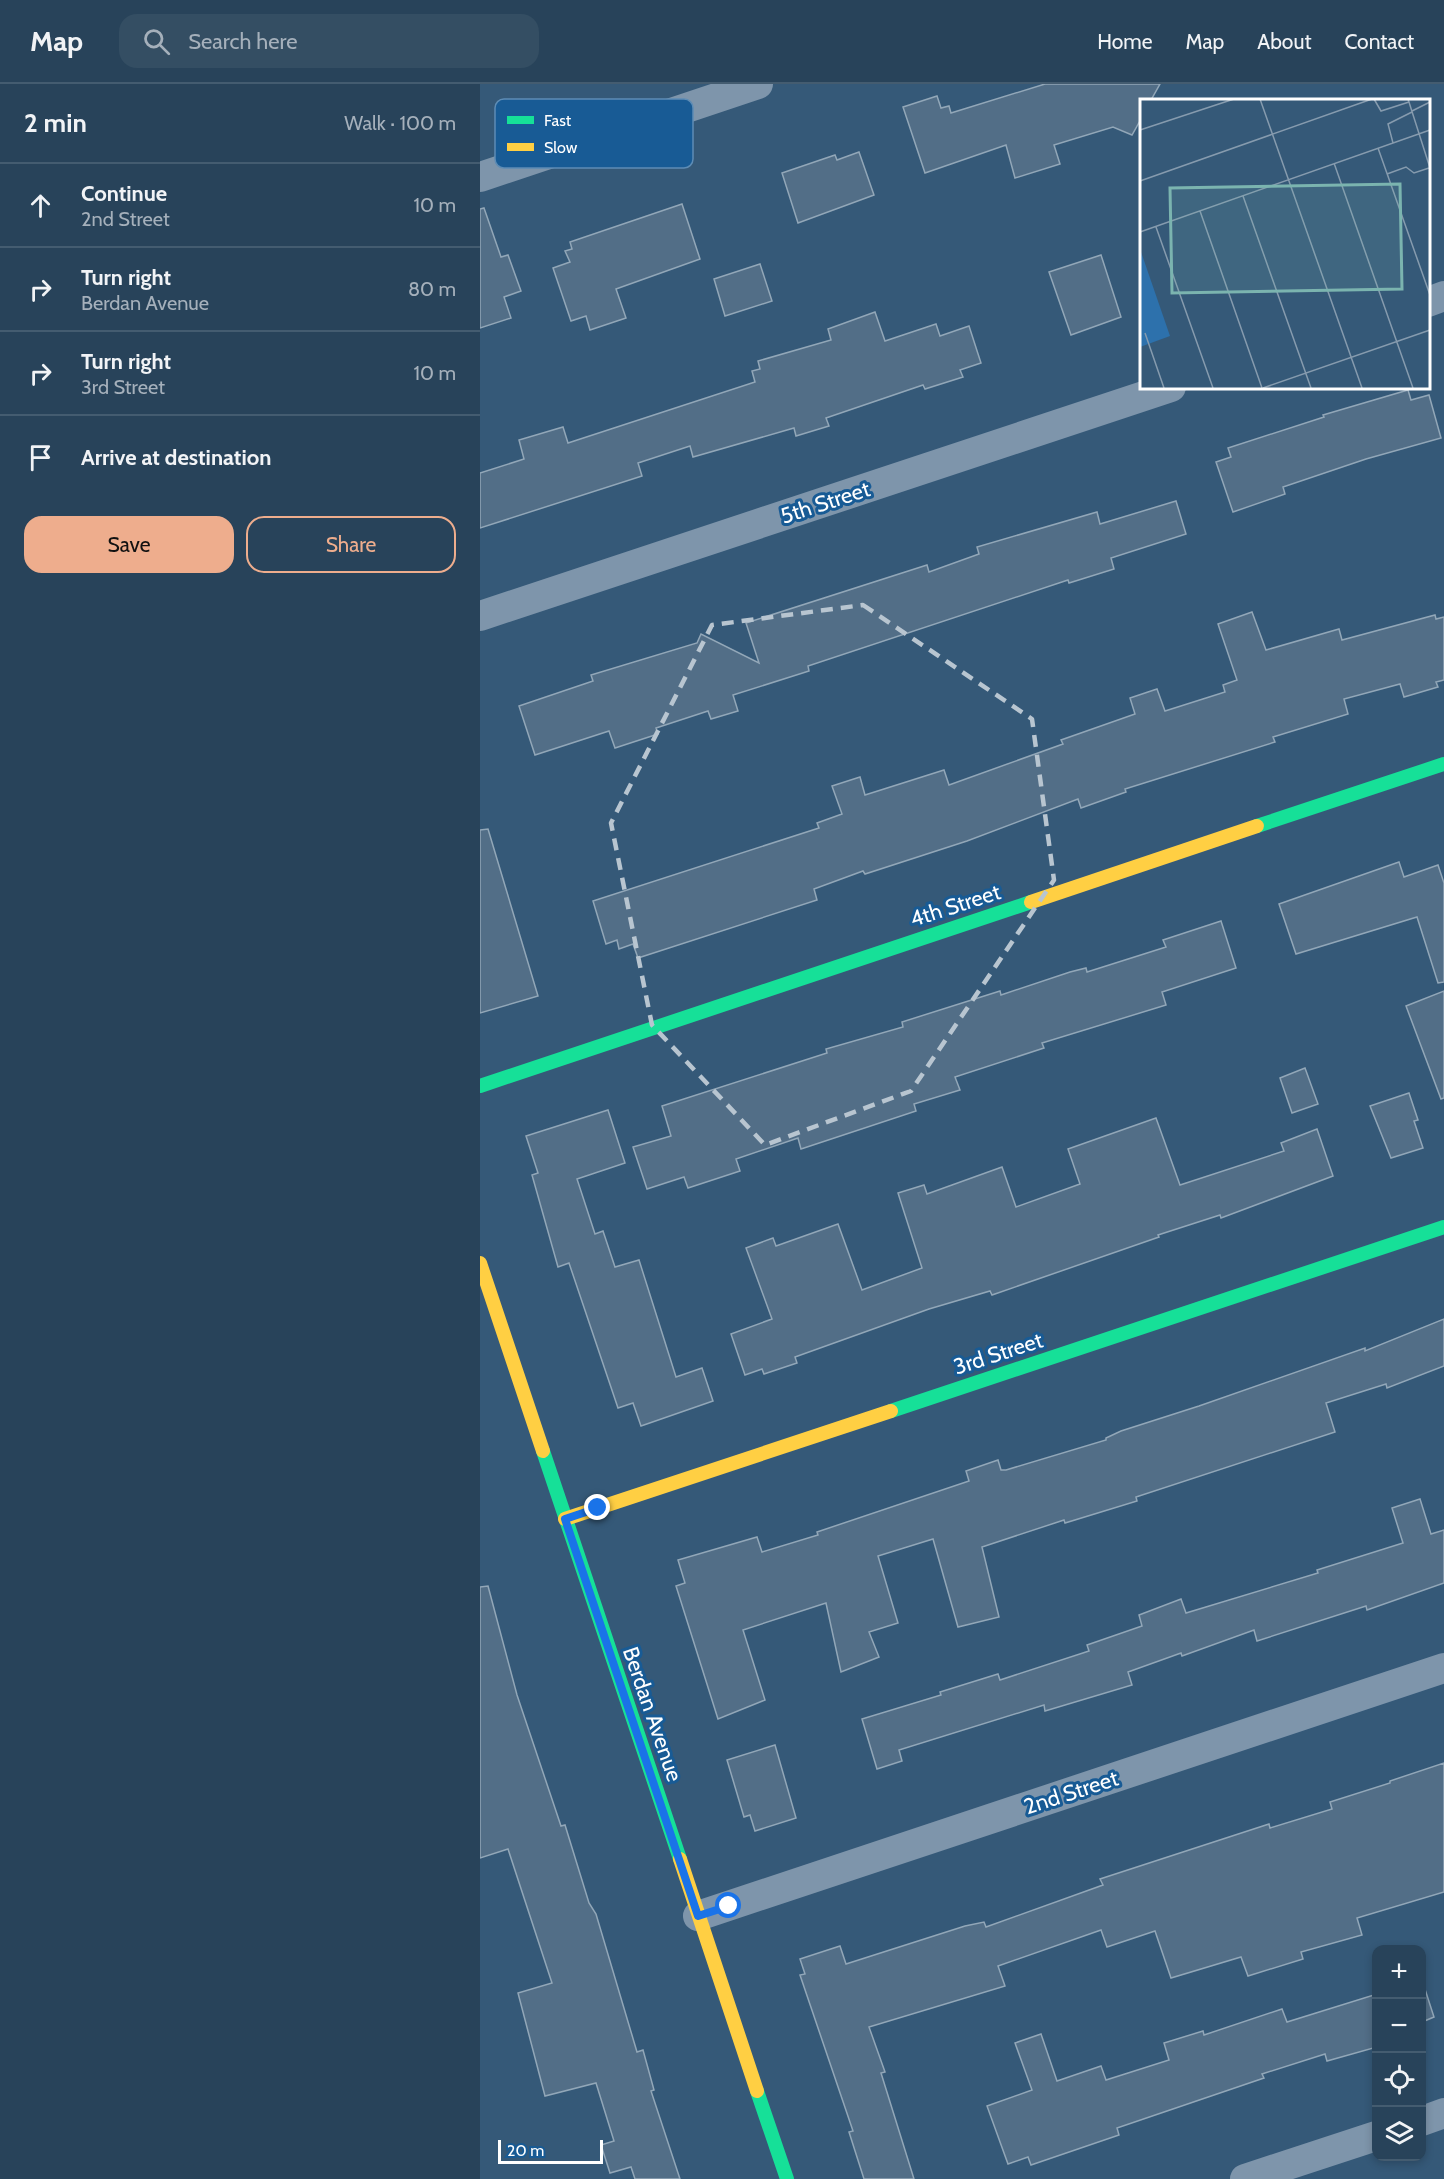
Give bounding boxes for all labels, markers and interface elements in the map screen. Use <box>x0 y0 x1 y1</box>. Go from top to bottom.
search box <box>119 14 539 68</box>
text: Map <box>30 24 83 58</box>
icon: search <box>140 25 173 58</box>
text: Search here <box>188 28 297 55</box>
text: Home <box>1097 29 1153 54</box>
text: Map <box>1186 29 1224 54</box>
text: About <box>1257 29 1311 54</box>
text: Contact <box>1344 29 1414 54</box>
legend <box>495 99 693 168</box>
inset map <box>1140 99 1429 388</box>
text: 2 min <box>24 107 87 139</box>
text: Walk · 100 m <box>344 111 456 135</box>
text: Fast <box>544 111 572 130</box>
text: Slow <box>544 138 578 157</box>
text: Continue <box>81 180 167 207</box>
icon: ahead <box>24 189 57 222</box>
text: 10 m <box>413 193 456 217</box>
text: 2nd Street <box>81 207 170 231</box>
text: Turn right <box>81 264 171 291</box>
icon: right <box>24 273 57 306</box>
text: 80 m <box>408 277 456 301</box>
text: Berdan Avenue <box>81 291 209 315</box>
text: Turn right <box>81 348 171 375</box>
icon: right <box>24 357 57 390</box>
text: 10 m <box>413 361 456 385</box>
text: 3rd Street <box>81 375 165 399</box>
icon: arrive <box>24 441 57 474</box>
text: Arrive at destination <box>81 444 271 471</box>
street label: 5th Street <box>777 475 874 530</box>
button: Save <box>24 516 234 573</box>
button: Share <box>246 516 456 573</box>
street label: 4th Street <box>906 878 1004 933</box>
street label: 3rd Street <box>950 1326 1047 1381</box>
route end <box>584 1494 610 1520</box>
street label: Berdan Avenue <box>617 1643 688 1785</box>
street label: 2nd Street <box>1021 1764 1122 1820</box>
route start <box>715 1892 741 1918</box>
map controls <box>1372 1945 1426 2161</box>
button: + <box>1372 1945 1426 1999</box>
button: − <box>1372 1999 1426 2053</box>
button: locate <box>1372 2053 1426 2107</box>
button: layers <box>1372 2107 1426 2161</box>
scale bar <box>498 2137 603 2164</box>
text: 20 m <box>507 2141 544 2160</box>

